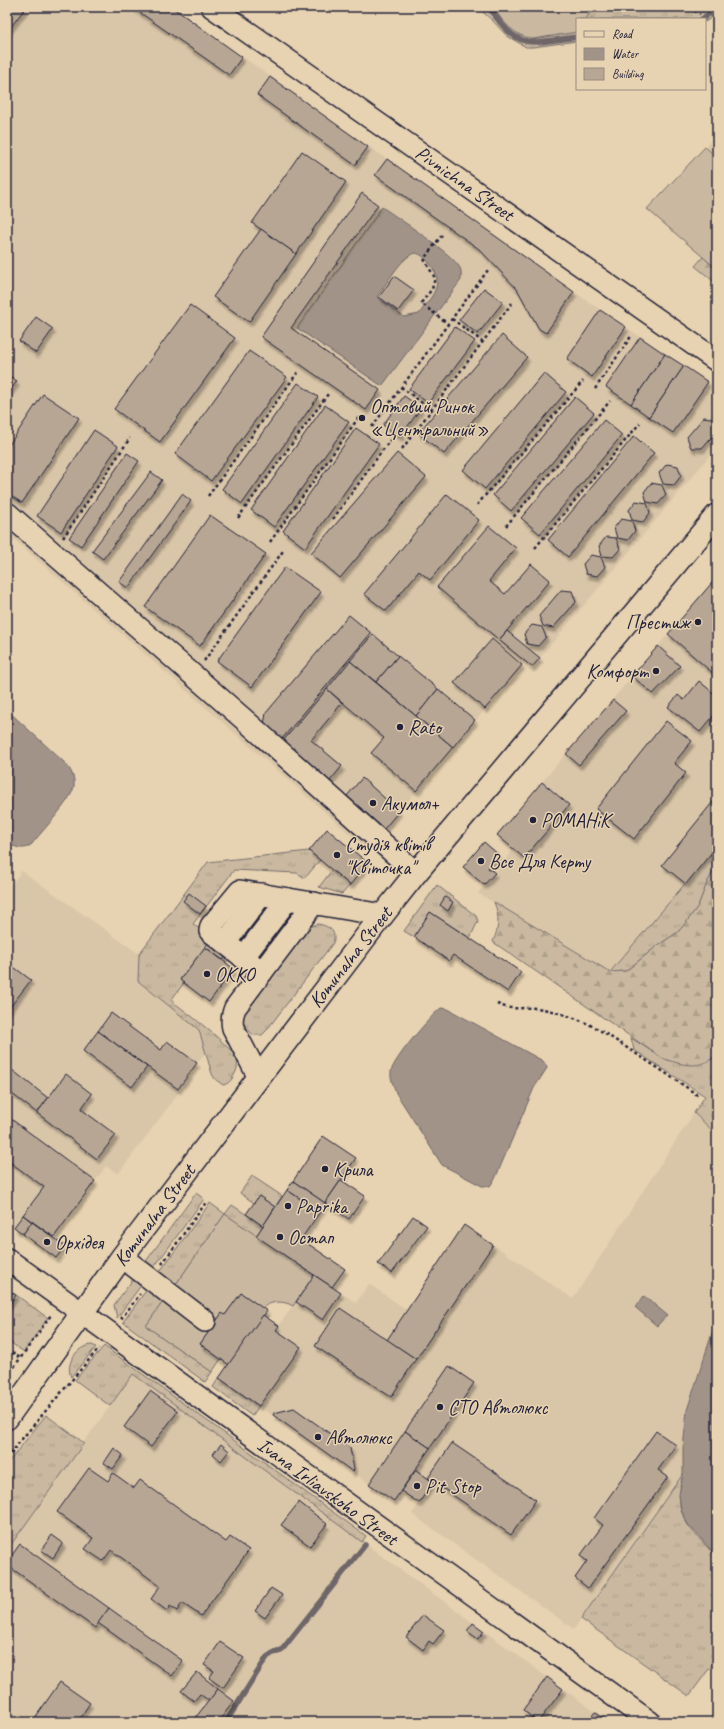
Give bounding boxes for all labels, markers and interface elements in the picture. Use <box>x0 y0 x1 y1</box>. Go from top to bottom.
legend <box>576 18 706 90</box>
text: Road <box>612 26 634 42</box>
text: Water <box>612 46 640 62</box>
text: Building <box>612 66 644 82</box>
street label: Pivnichna Street <box>411 140 521 228</box>
place label: Оптовий Ринок «Центральний» <box>370 394 489 442</box>
marker: Оптовий Ринок «Центральний» <box>357 413 367 423</box>
place label: Престиж <box>626 610 692 635</box>
marker: Престиж <box>693 617 703 627</box>
place label: Комфорт <box>586 659 650 684</box>
marker: Комфорт <box>651 666 661 676</box>
place label: Rato <box>408 715 443 740</box>
marker: Rato <box>395 722 405 732</box>
place label: Акумол+ <box>381 791 440 816</box>
marker: Акумол+ <box>368 798 378 808</box>
place label: РОМАНіК <box>541 808 614 833</box>
marker: РОМАНіК <box>528 815 538 825</box>
place label: Студія квітів "Квіточка" <box>345 832 436 880</box>
place label: Все Для Керту <box>489 849 592 874</box>
marker: Студія квітів "Квіточка" <box>332 850 342 860</box>
marker: Все Для Керту <box>476 856 486 866</box>
street label: Komunalna Street <box>303 900 399 1013</box>
place label: OKKO <box>215 962 257 987</box>
marker: OKKO <box>202 969 212 979</box>
place label: Крила <box>333 1157 374 1182</box>
street label: Komunalna Street <box>108 1158 202 1271</box>
marker: Крила <box>320 1164 330 1174</box>
place label: Paprika <box>296 1194 349 1219</box>
marker: Paprika <box>283 1201 293 1211</box>
place label: Остап <box>288 1225 335 1250</box>
place label: Орхідея <box>55 1230 105 1255</box>
marker: Остап <box>275 1232 285 1242</box>
marker: Орхідея <box>42 1237 52 1247</box>
place label: СТО Автолюкс <box>448 1395 548 1420</box>
marker: СТО Автолюкс <box>435 1402 445 1412</box>
place label: Автолюкс <box>326 1425 393 1450</box>
street label: Ivana Irliavskoho Street <box>253 1432 405 1552</box>
marker: Автолюкс <box>313 1432 323 1442</box>
place label: Pit Stop <box>425 1474 482 1499</box>
marker: Pit Stop <box>412 1481 422 1491</box>

